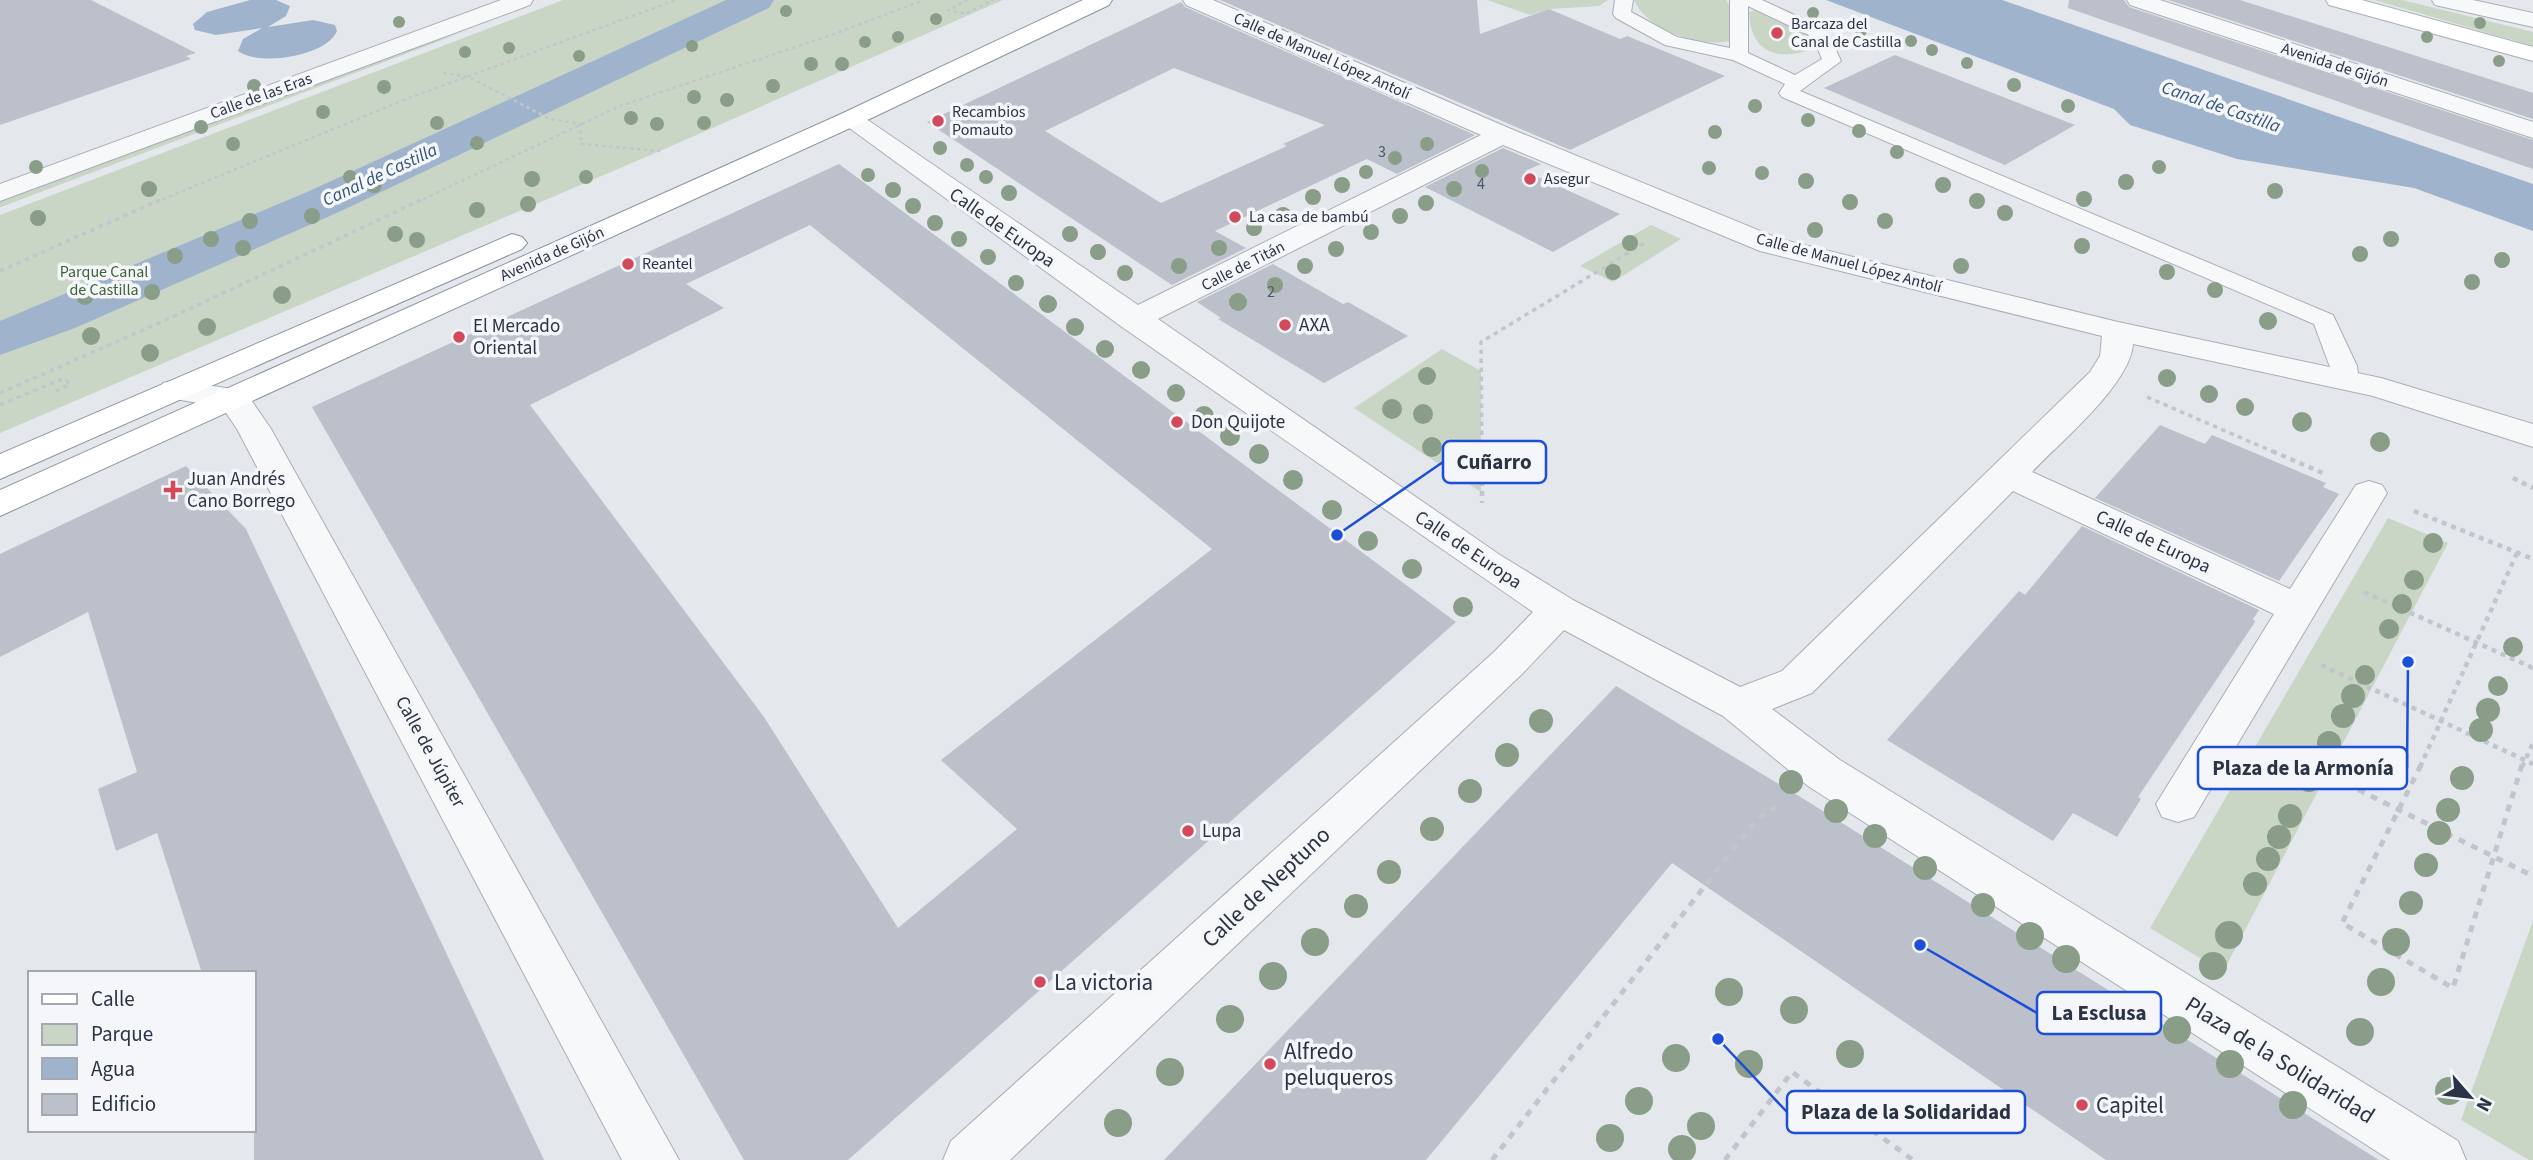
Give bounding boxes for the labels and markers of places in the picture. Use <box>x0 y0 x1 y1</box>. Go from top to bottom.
place label: Barcaza del Canal de Castilla <box>1791 13 1901 53</box>
marker: Barcaza del Canal de Castilla <box>1769 25 1785 41</box>
place label: Recambios Pomauto <box>952 101 1026 141</box>
marker: Recambios Pomauto <box>930 113 946 129</box>
place label: Asegur <box>1544 168 1590 190</box>
marker: Asegur <box>1522 171 1538 187</box>
place label: La casa de bambú <box>1249 206 1369 228</box>
marker: La casa de bambú <box>1227 209 1243 225</box>
place label: Reantel <box>642 253 693 275</box>
marker: Reantel <box>620 256 636 272</box>
place label: AXA <box>1299 312 1330 339</box>
place label: El Mercado Oriental <box>473 313 560 362</box>
marker: AXA <box>1277 317 1293 333</box>
marker: El Mercado Oriental <box>451 329 467 345</box>
place label: Don Quijote <box>1191 409 1285 436</box>
marker: Don Quijote <box>1169 414 1185 430</box>
callout: Cuñarro <box>1443 441 1546 483</box>
place label: Juan Andrés Cano Borrego <box>187 466 295 515</box>
marker: Juan Andrés Cano Borrego <box>165 482 181 498</box>
callout: Plaza de la Armonía <box>2198 747 2407 789</box>
place label: Lupa <box>1202 818 1241 845</box>
marker: Lupa <box>1180 823 1196 839</box>
place label: La victoria <box>1054 966 1153 999</box>
marker: La victoria <box>1032 974 1048 990</box>
callout: La Esclusa <box>2037 992 2161 1034</box>
place label: Alfredo peluqueros <box>1284 1035 1393 1094</box>
marker: Alfredo peluqueros <box>1262 1056 1278 1072</box>
place label: Capitel <box>2096 1089 2164 1122</box>
callout: Plaza de la Solidaridad <box>1787 1091 2025 1133</box>
marker: Capitel <box>2074 1097 2090 1113</box>

